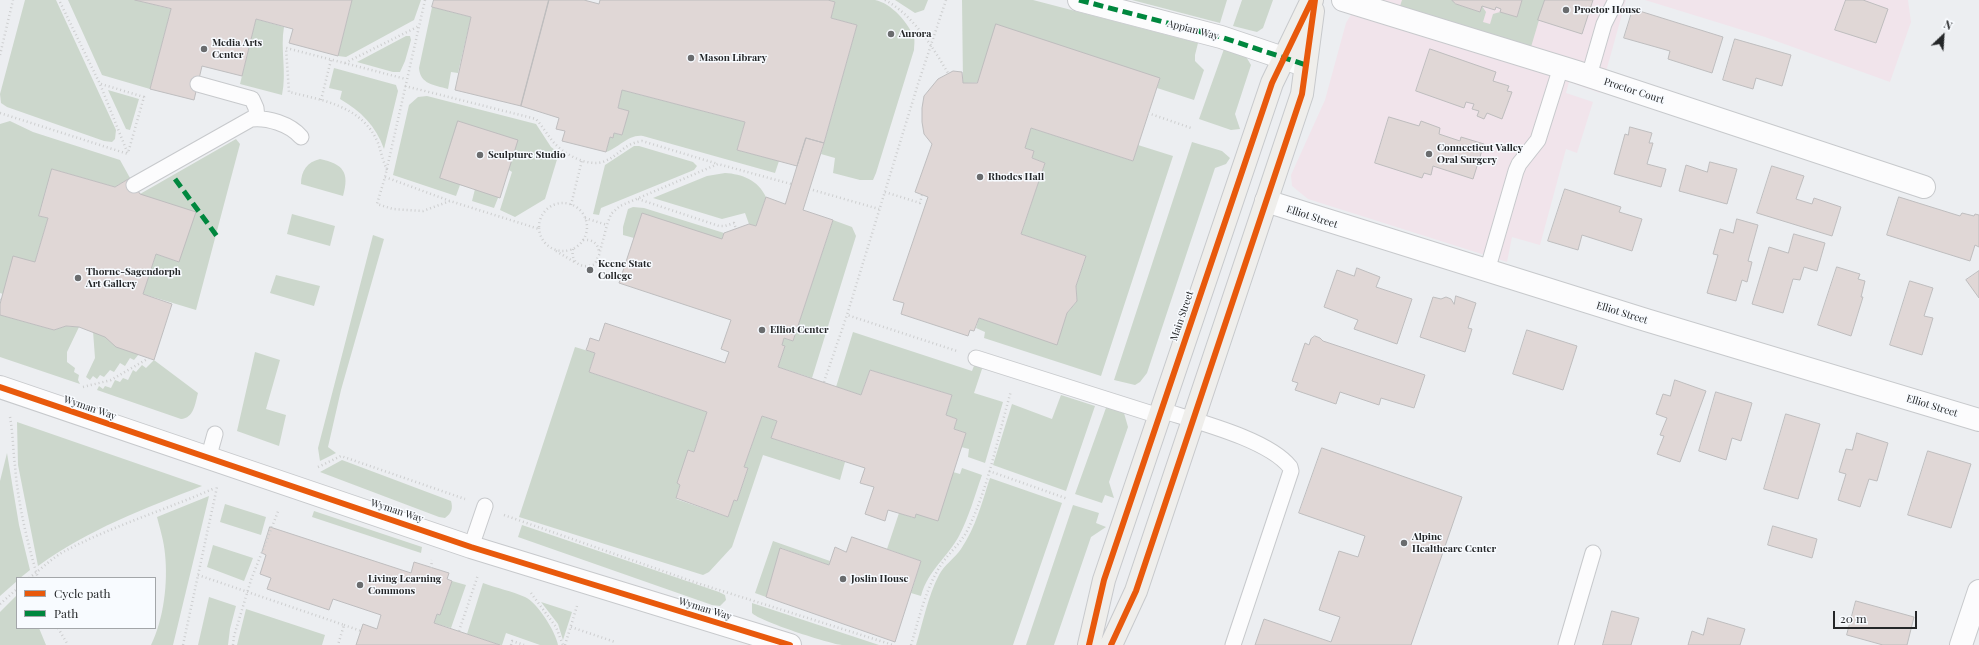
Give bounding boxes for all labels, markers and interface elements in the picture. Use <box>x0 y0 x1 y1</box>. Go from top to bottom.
place label: Proctor House <box>1574 4 1641 16</box>
marker: Proctor House <box>1561 5 1571 15</box>
north arrow <box>1923 16 1963 56</box>
text: N <box>1942 16 1955 33</box>
street label: Appian Way <box>1166 17 1220 43</box>
place label: Aurora <box>899 28 931 40</box>
marker: Aurora <box>886 29 896 39</box>
place label: Media Arts Center <box>212 37 262 60</box>
marker: Media Arts Center <box>199 44 209 54</box>
place label: Mason Library <box>699 52 767 64</box>
marker: Mason Library <box>686 53 696 63</box>
street label: Proctor Court <box>1602 76 1666 106</box>
place label: Connecticut Valley Oral Surgery <box>1437 142 1523 166</box>
place label: Sculpture Studio <box>488 149 566 161</box>
marker: Connecticut Valley Oral Surgery <box>1424 149 1434 159</box>
marker: Sculpture Studio <box>475 150 485 160</box>
place label: Rhodes Hall <box>988 171 1044 183</box>
marker: Rhodes Hall <box>975 172 985 182</box>
street label: Elliot Street <box>1285 203 1339 231</box>
place label: Keene State College <box>598 258 652 282</box>
marker: Keene State College <box>585 265 595 275</box>
place label: Thorne-Sagendorph Art Gallery <box>86 266 181 290</box>
marker: Thorne-Sagendorph Art Gallery <box>73 273 83 283</box>
street label: Main Street <box>1168 290 1196 342</box>
street label: Elliot Street <box>1595 299 1649 327</box>
place label: Elliot Center <box>770 324 829 336</box>
marker: Elliot Center <box>757 325 767 335</box>
street label: Elliot Street <box>1905 392 1959 420</box>
street label: Wyman Way <box>62 393 118 423</box>
street label: Wyman Way <box>369 497 425 525</box>
place label: Alpine Healthcare Center <box>1412 531 1496 554</box>
marker: Alpine Healthcare Center <box>1399 538 1409 548</box>
place label: Living Learning Commons <box>368 573 441 596</box>
place label: Joslin House <box>851 573 909 585</box>
marker: Joslin House <box>838 574 848 584</box>
legend <box>16 577 156 629</box>
marker: Living Learning Commons <box>355 580 365 590</box>
text: Cycle path <box>54 585 111 601</box>
street label: Wyman Way <box>677 595 733 623</box>
scale bar <box>1835 603 1919 629</box>
text: Path <box>54 605 78 621</box>
text: 20 m <box>1840 610 1867 626</box>

